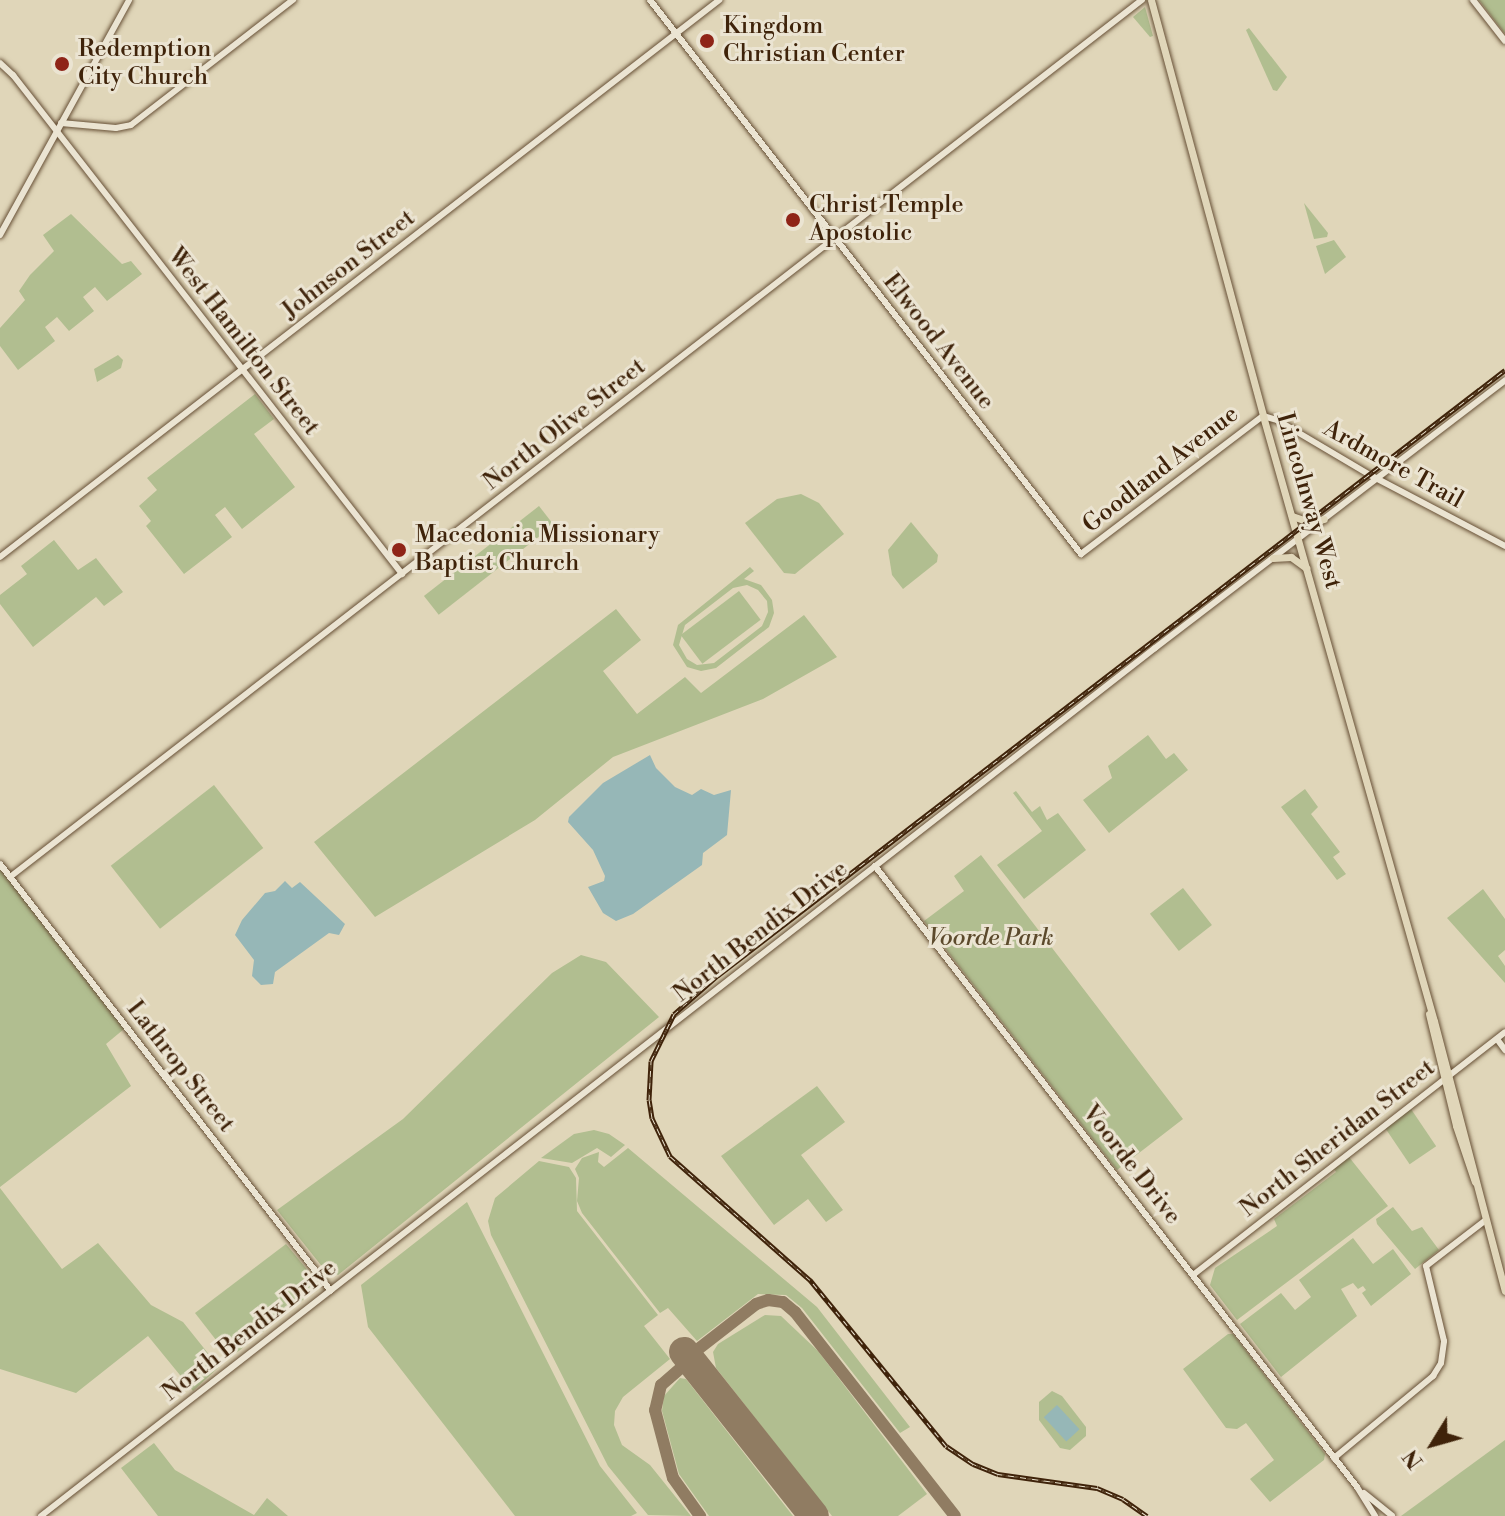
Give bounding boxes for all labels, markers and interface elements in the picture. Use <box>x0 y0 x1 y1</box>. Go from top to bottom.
place label: Kingdom Christian Center <box>723 13 905 69</box>
marker: Kingdom Christian Center <box>698 32 716 50</box>
place label: Redemption City Church <box>78 36 211 92</box>
marker: Redemption City Church <box>53 55 71 73</box>
place label: Christ Temple Apostolic <box>809 192 964 248</box>
street label: Johnson Street <box>277 204 421 326</box>
marker: Christ Temple Apostolic <box>784 211 802 229</box>
street label: West Hamilton Street <box>161 242 325 442</box>
street label: Elwood Avenue <box>876 268 1000 416</box>
street label: North Olive Street <box>478 353 652 497</box>
street label: Goodland Avenue <box>1077 400 1245 540</box>
street label: Lincolnway West <box>1269 410 1347 592</box>
street label: Ardmore Trail <box>1318 415 1468 515</box>
place label: Macedonia Missionary Baptist Church <box>415 522 660 578</box>
marker: Macedonia Missionary Baptist Church <box>390 541 408 559</box>
street label: North Bendix Drive <box>668 855 854 1009</box>
park label: Voorde Park <box>928 925 1054 953</box>
street label: Lathrop Street <box>120 996 240 1138</box>
street label: North Sheridan Street <box>1235 1054 1441 1224</box>
street label: Voorde Drive <box>1075 1099 1187 1231</box>
street label: North Bendix Drive <box>157 1254 343 1408</box>
north arrow <box>1393 1404 1473 1484</box>
text: N <box>1397 1444 1429 1474</box>

